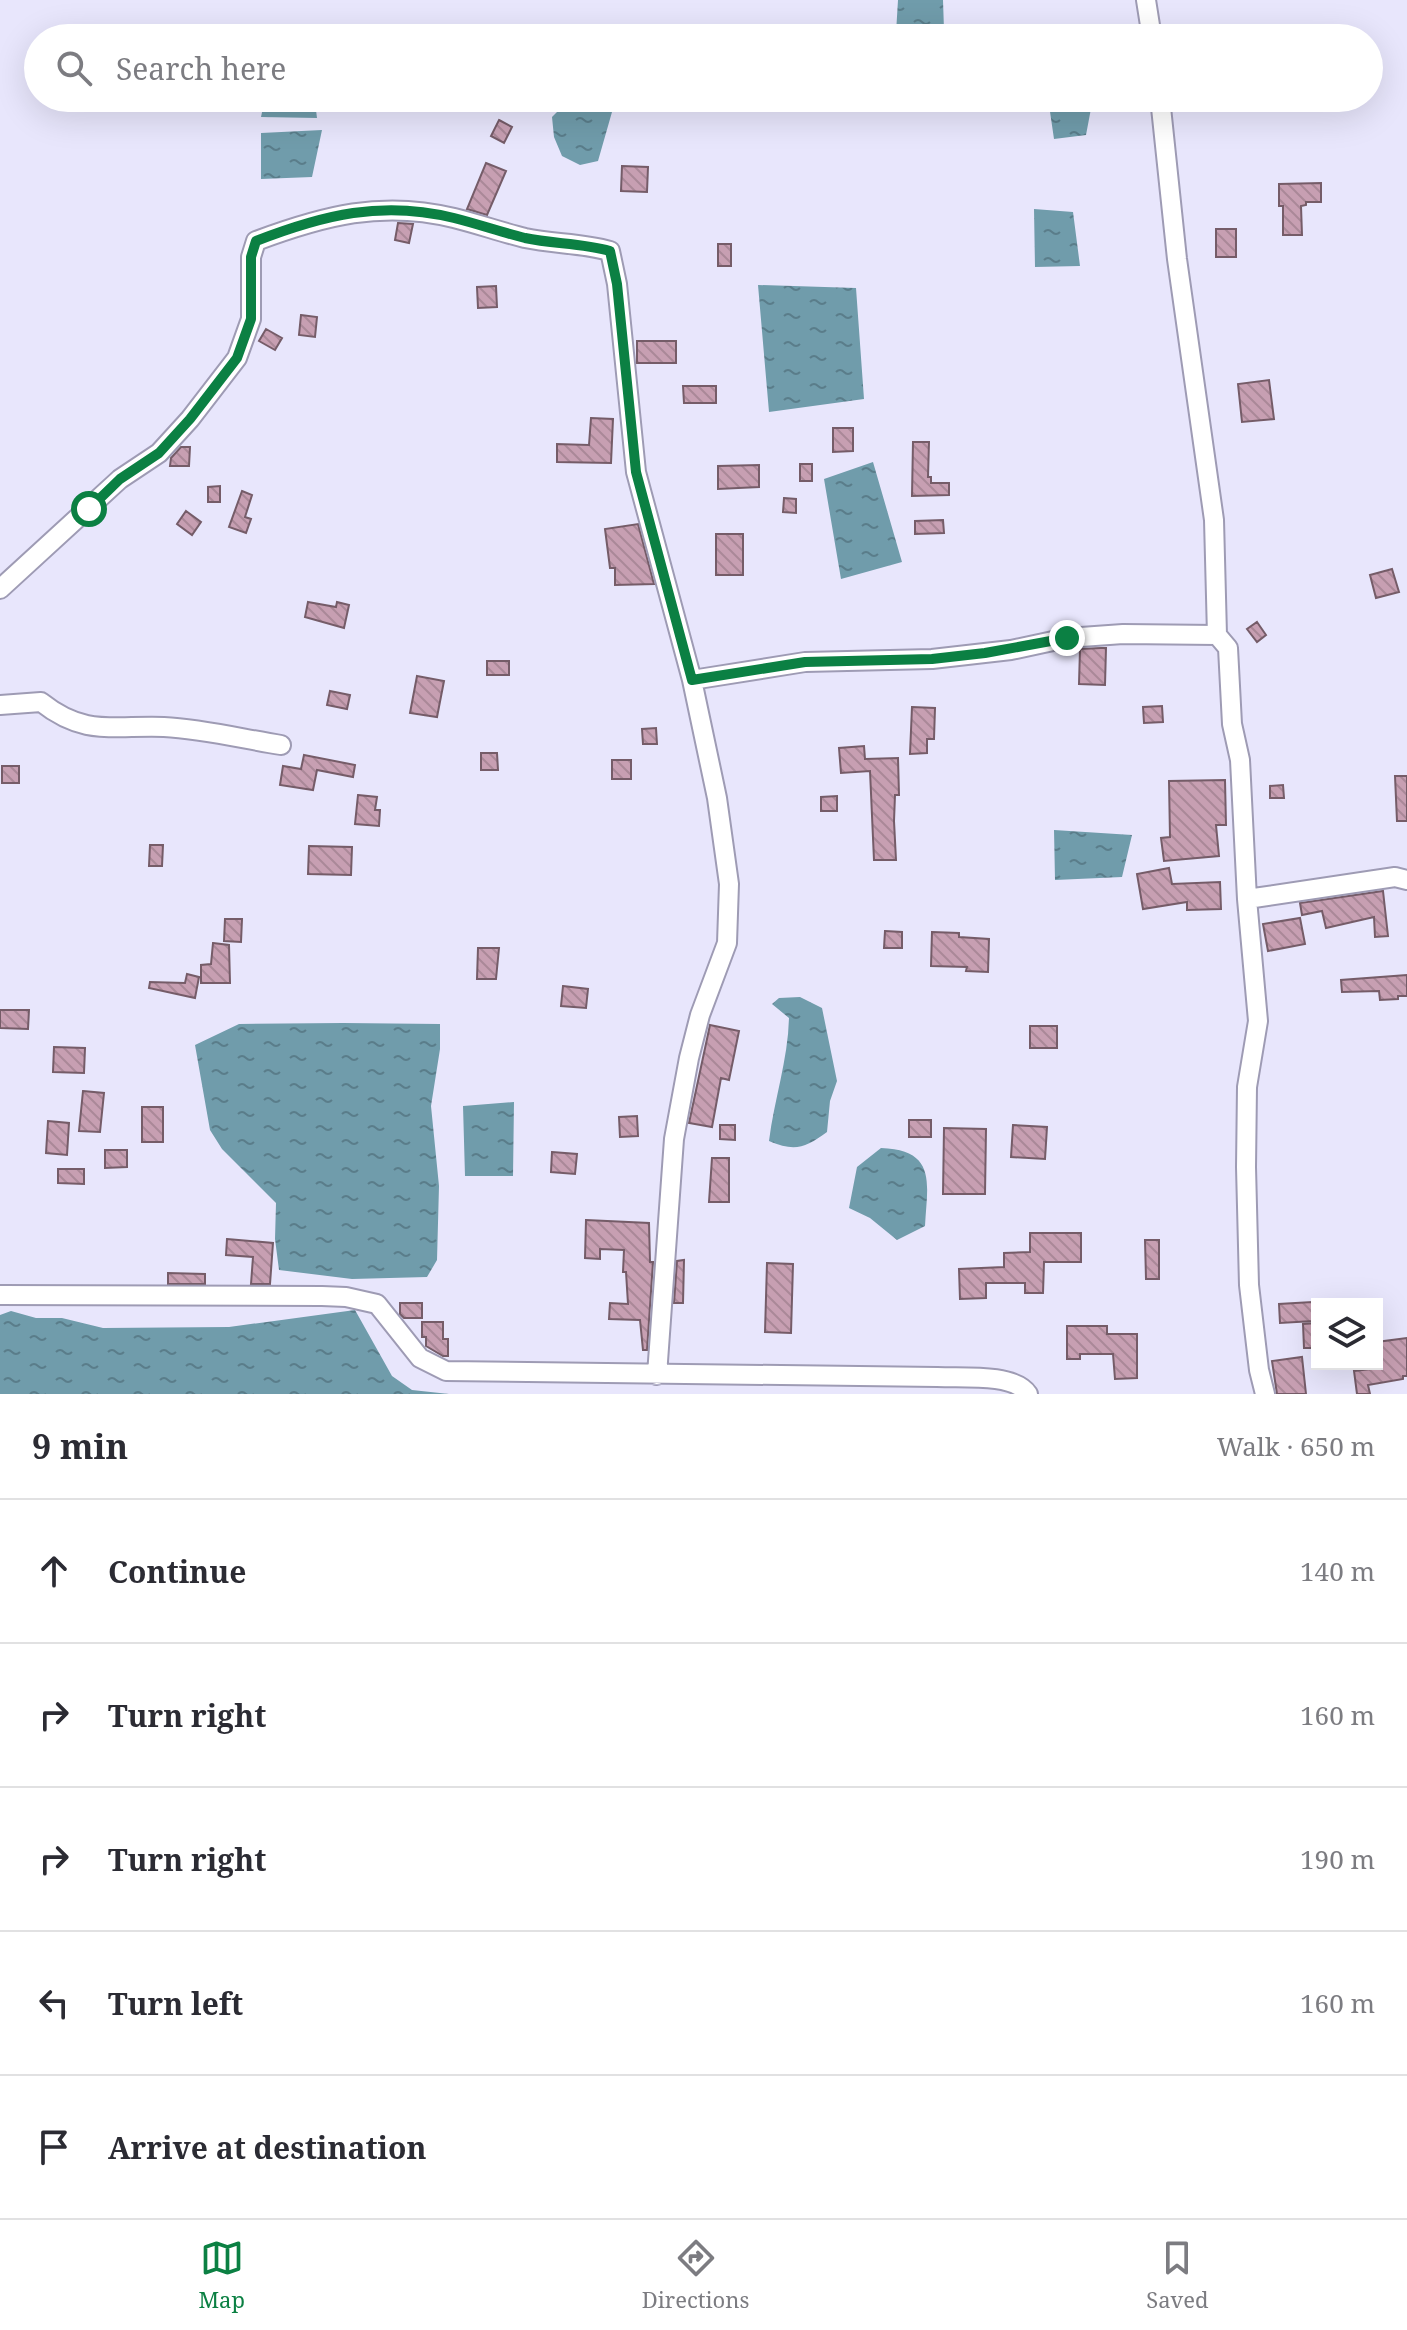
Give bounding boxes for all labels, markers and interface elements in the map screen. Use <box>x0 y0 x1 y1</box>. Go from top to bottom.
search box <box>24 24 1383 112</box>
icon: search <box>52 46 96 90</box>
text: Search here <box>116 48 286 89</box>
route start <box>71 491 107 527</box>
route end <box>1049 620 1085 656</box>
map controls <box>1311 1298 1383 1370</box>
button: layers <box>1311 1298 1383 1370</box>
text: 9 min <box>32 1423 128 1469</box>
text: Walk · 650 m <box>1217 1428 1375 1464</box>
icon: ahead <box>32 1549 76 1593</box>
text: Continue <box>108 1551 246 1592</box>
text: 140 m <box>1300 1553 1375 1589</box>
icon: right <box>32 1693 76 1737</box>
text: Turn right <box>108 1695 266 1736</box>
text: 160 m <box>1300 1697 1375 1733</box>
icon: right <box>32 1837 76 1881</box>
text: Turn right <box>108 1839 266 1880</box>
text: 190 m <box>1300 1841 1375 1877</box>
icon: left <box>32 1981 76 2025</box>
text: Turn left <box>108 1983 243 2024</box>
text: 160 m <box>1300 1985 1375 2021</box>
icon: arrive <box>32 2125 76 2169</box>
text: Arrive at destination <box>108 2127 427 2168</box>
tab: Map <box>198 2236 245 2314</box>
tab: Directions <box>642 2236 749 2314</box>
tab: Saved <box>1146 2236 1209 2314</box>

